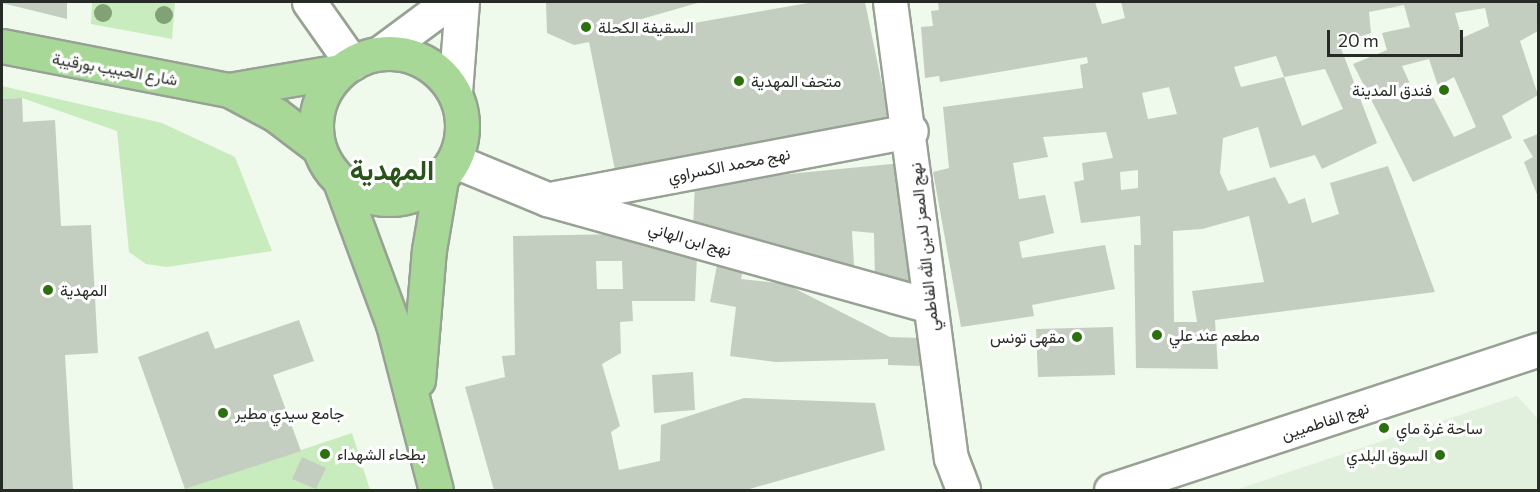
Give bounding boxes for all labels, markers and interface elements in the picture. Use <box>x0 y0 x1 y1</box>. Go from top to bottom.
place label: السقيفة الكحلة <box>598 17 694 37</box>
scale bar <box>1330 18 1466 56</box>
marker: السقيفة الكحلة <box>579 20 593 34</box>
text: 20 m <box>1338 29 1379 51</box>
street label: شارع الحبيب بورقيبة <box>51 49 179 89</box>
place label: متحف المهدية <box>751 71 841 91</box>
marker: متحف المهدية <box>732 74 746 88</box>
place label: فندق المدينة <box>1352 80 1432 100</box>
marker: فندق المدينة <box>1437 83 1451 97</box>
street label: نهج محمد الكسراوي <box>666 144 792 186</box>
district label: المهدية <box>350 152 434 186</box>
street label: نهج المعز لدين الله الفاطمي <box>906 162 942 332</box>
street label: نهج ابن الهاني <box>646 218 734 260</box>
place label: المهدية <box>60 280 107 300</box>
marker: المهدية <box>41 283 55 297</box>
place label: مطعم عند علي <box>1169 325 1260 345</box>
place label: مقهى تونس <box>990 327 1065 347</box>
marker: مطعم عند علي <box>1150 328 1164 342</box>
marker: مقهى تونس <box>1070 330 1084 344</box>
street label: نهج الفاطميين <box>1279 398 1371 444</box>
place label: جامع سيدي مطير <box>235 403 344 423</box>
marker: جامع سيدي مطير <box>216 406 230 420</box>
place label: ساحة غرة ماي <box>1396 418 1483 438</box>
marker: ساحة غرة ماي <box>1377 421 1391 435</box>
place label: بطحاء الشهداء <box>337 444 426 464</box>
place label: السوق البلدي <box>1346 445 1428 465</box>
marker: بطحاء الشهداء <box>318 447 332 461</box>
marker: السوق البلدي <box>1433 448 1447 462</box>

